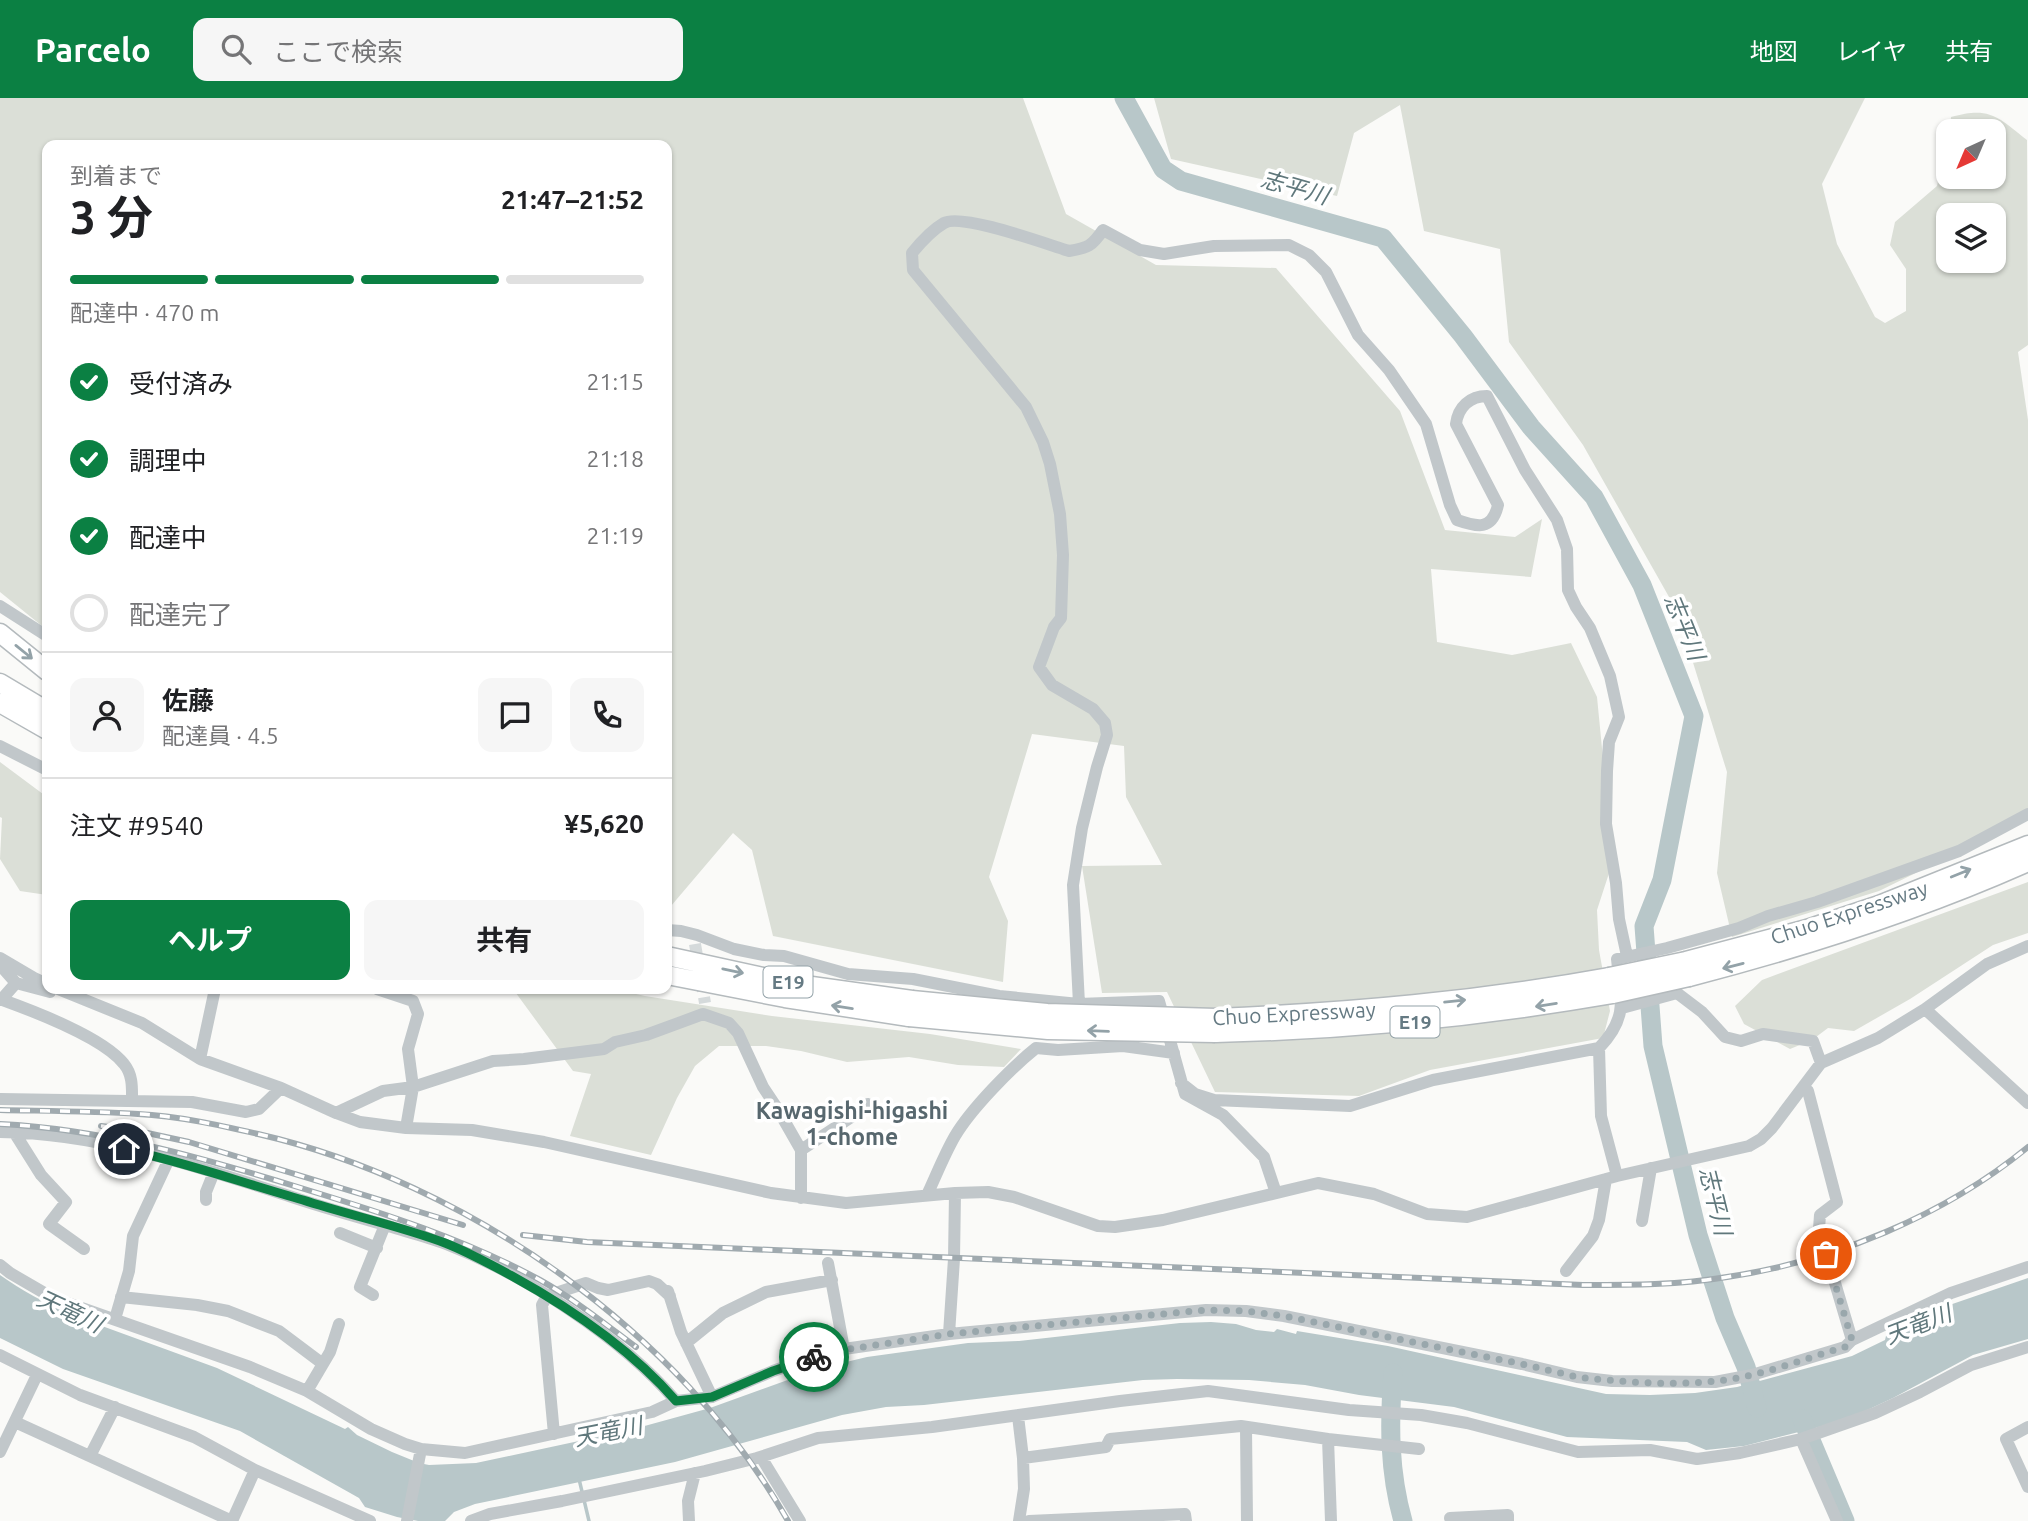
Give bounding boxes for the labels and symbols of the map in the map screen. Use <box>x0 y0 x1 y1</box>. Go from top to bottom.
north arrow <box>1936 119 2006 189</box>
water label: 志平川 <box>1258 165 1334 209</box>
water label: 志平川 <box>1660 590 1711 666</box>
one-way arrow <box>14 644 32 659</box>
one-way arrow <box>1950 866 1971 879</box>
street label: Chuo Expressway <box>1767 875 1931 949</box>
one-way arrow <box>1722 960 1745 973</box>
one-way arrow <box>721 965 744 978</box>
road number: E19 <box>764 967 812 998</box>
one-way arrow <box>1443 994 1466 1007</box>
street label: Chuo Expressway <box>1212 997 1376 1029</box>
one-way arrow <box>1535 999 1558 1012</box>
one-way arrow <box>831 1000 854 1013</box>
road number: E19 <box>1390 1006 1440 1038</box>
one-way arrow <box>1086 1025 1109 1038</box>
district label: Kawagishi-higashi 1-chome <box>756 1098 948 1149</box>
pin <box>94 1119 154 1179</box>
water label: 志平川 <box>1696 1165 1737 1240</box>
pin <box>1796 1224 1856 1284</box>
water label: 天竜川 <box>33 1285 109 1338</box>
water label: 天竜川 <box>1881 1299 1957 1348</box>
courier <box>779 1322 849 1392</box>
water label: 天竜川 <box>572 1412 647 1450</box>

